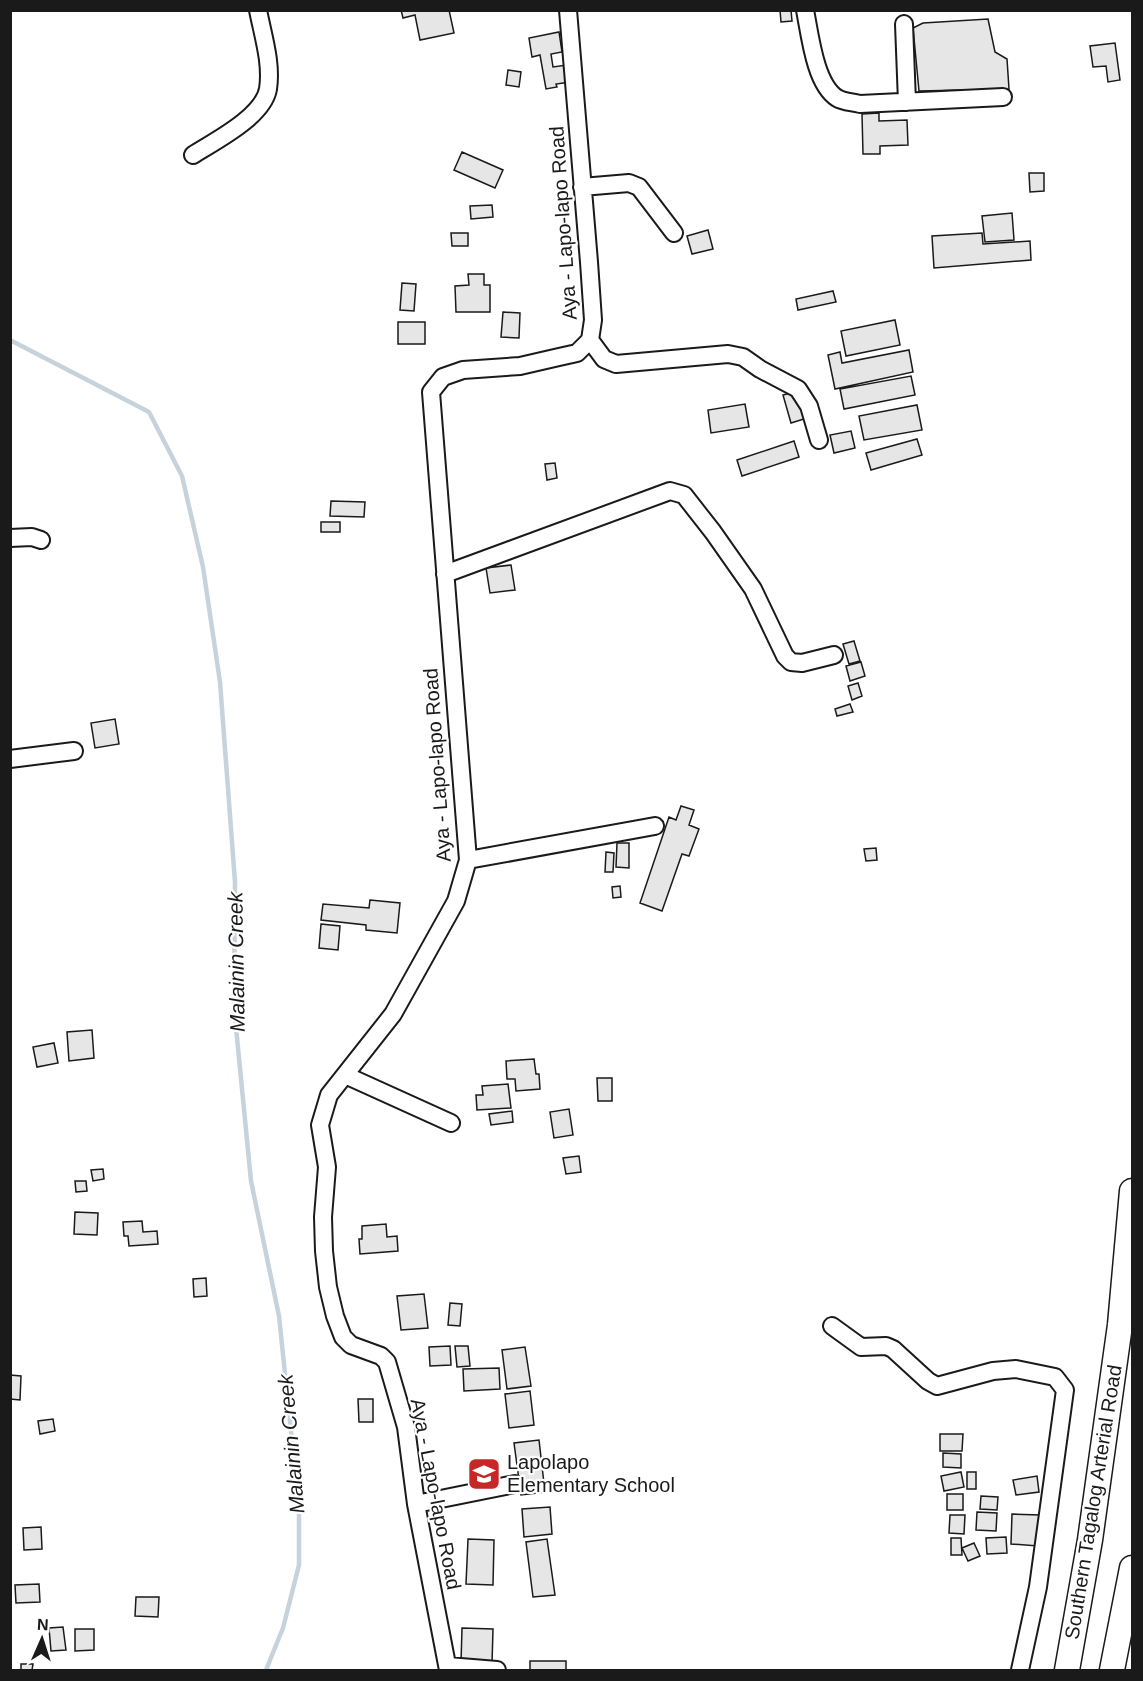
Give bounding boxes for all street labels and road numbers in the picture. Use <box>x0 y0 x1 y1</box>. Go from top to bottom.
street label: Aya - Lapo-lapo Road <box>545 125 581 321</box>
street label: Aya - Lapo-lapo Road <box>419 667 455 863</box>
street label: Southern Tagalog Arterial Road <box>1060 1363 1126 1641</box>
street label: Aya - Lapo-lapo Road <box>407 1397 465 1591</box>

